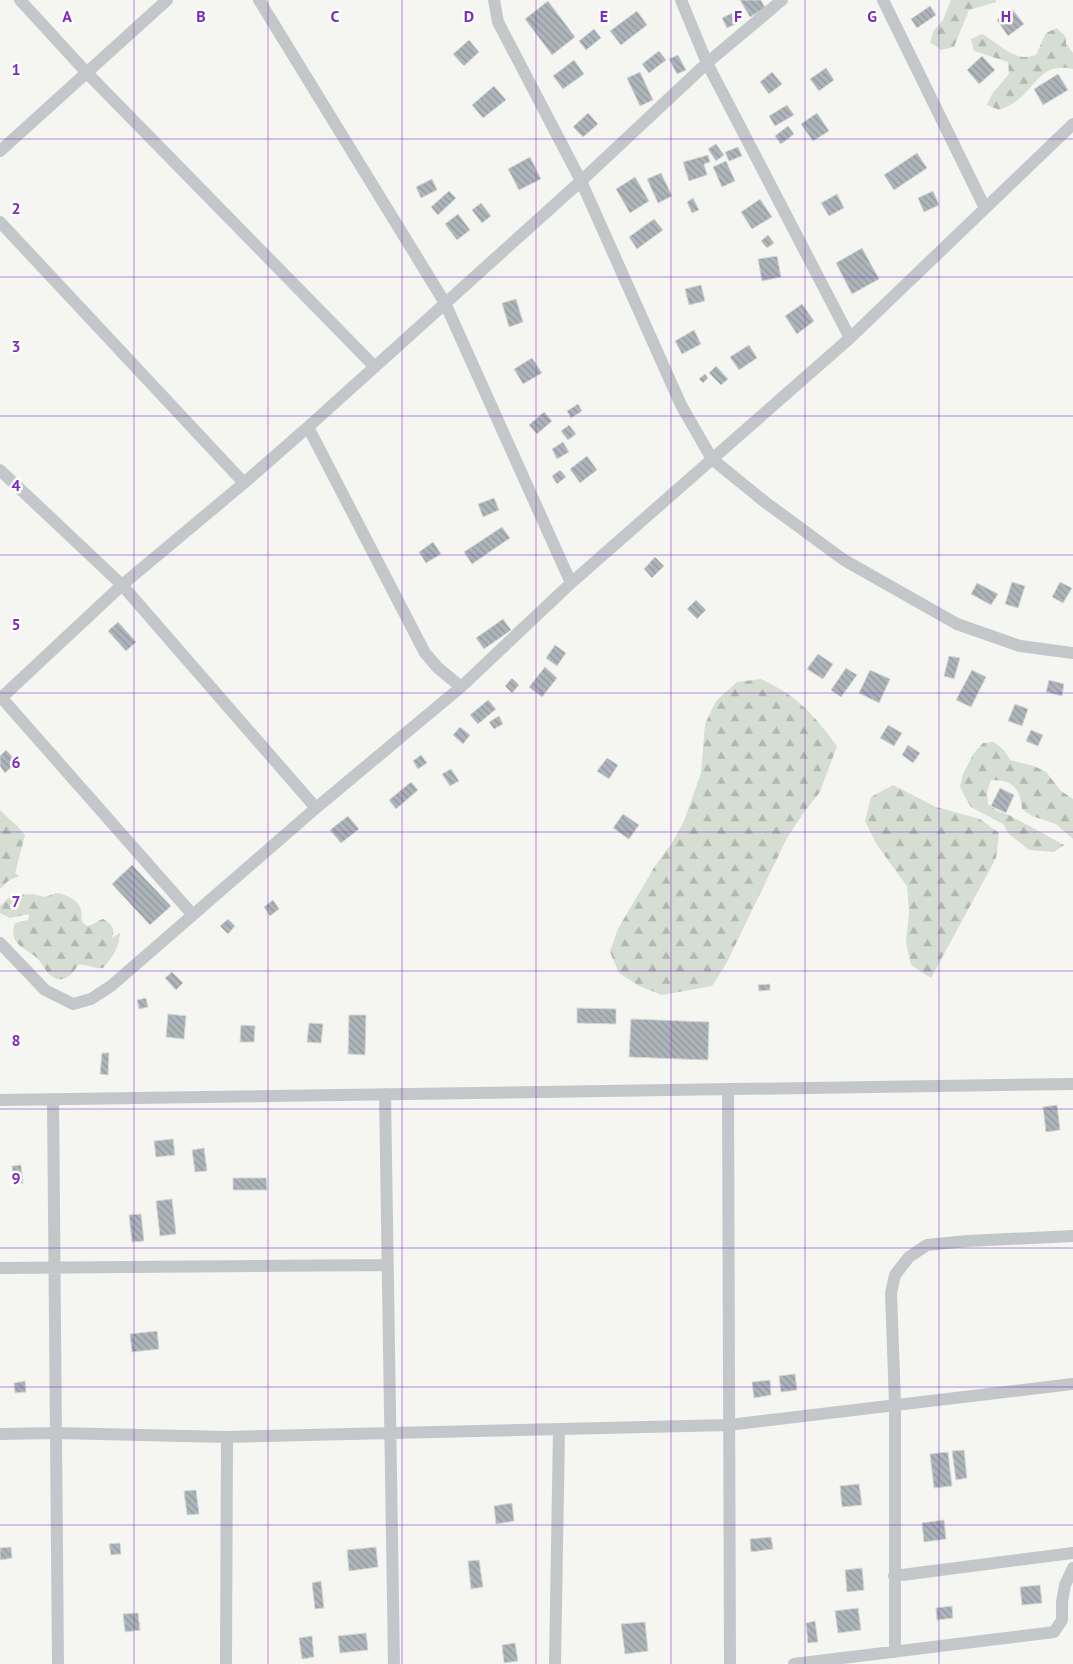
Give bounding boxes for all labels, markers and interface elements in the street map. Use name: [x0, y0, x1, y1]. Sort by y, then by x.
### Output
text: A: [62, 6, 72, 26]
text: B: [196, 6, 206, 26]
text: C: [331, 6, 340, 26]
text: D: [464, 6, 474, 26]
text: E: [600, 6, 608, 26]
text: F: [734, 6, 742, 26]
text: G: [867, 6, 877, 26]
text: H: [1001, 6, 1011, 26]
text: 1: [11, 59, 21, 79]
text: 2: [11, 198, 21, 218]
text: 3: [11, 336, 21, 356]
text: 4: [11, 475, 21, 495]
text: 5: [11, 614, 21, 634]
text: 6: [11, 752, 21, 772]
text: 7: [11, 891, 21, 911]
text: 8: [11, 1030, 21, 1050]
text: 9: [11, 1168, 21, 1188]

